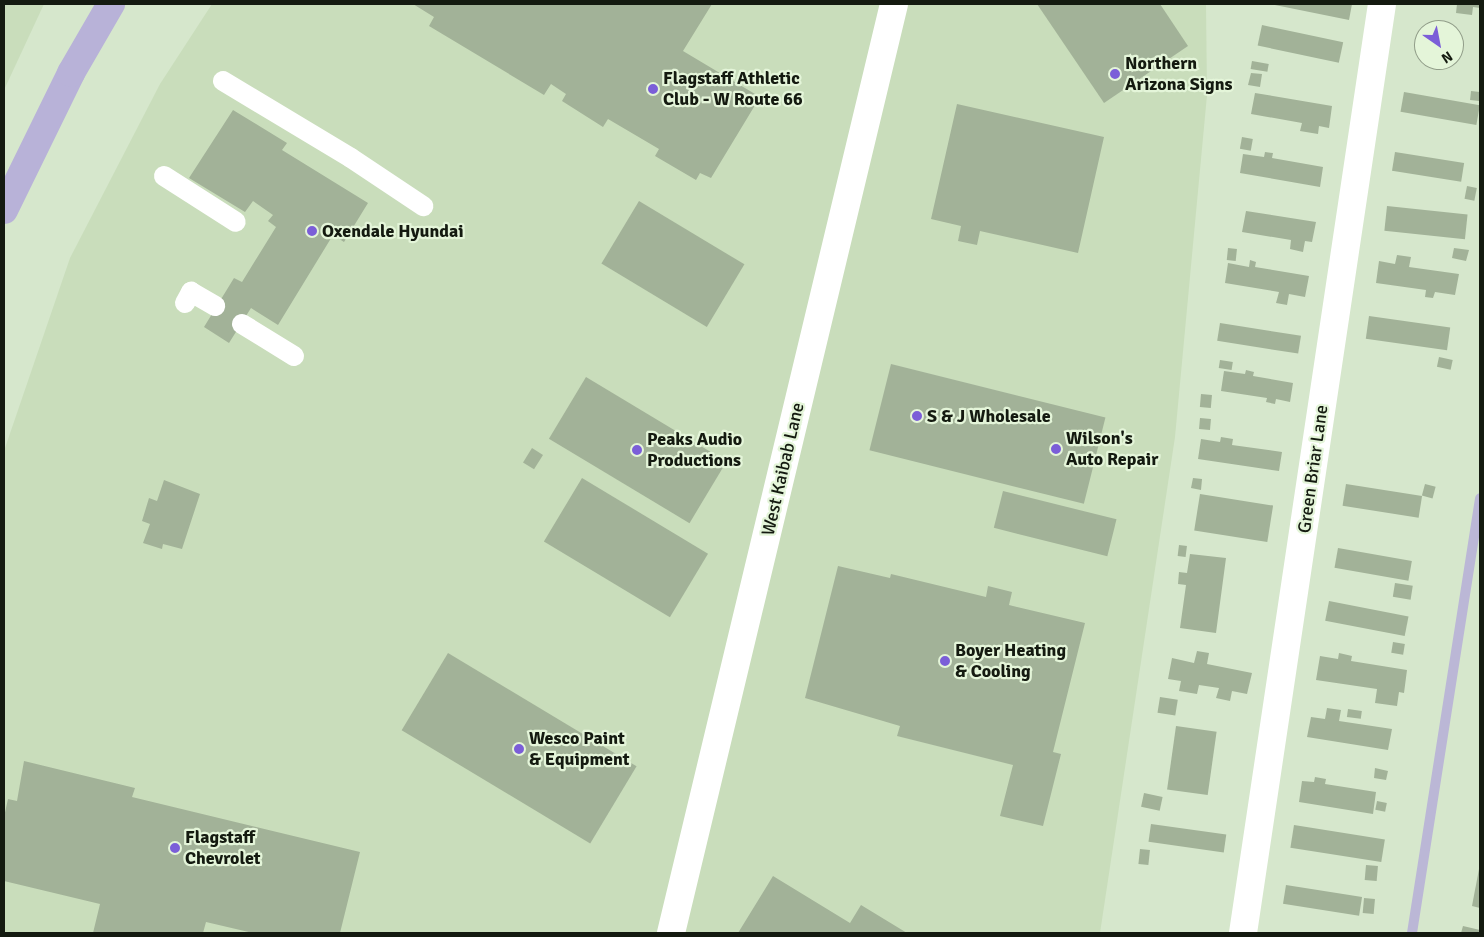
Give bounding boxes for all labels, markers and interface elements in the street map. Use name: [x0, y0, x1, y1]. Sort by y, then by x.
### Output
north arrow: [1414, 20, 1464, 70]
text: N: [1438, 47, 1456, 67]
place label: Northern Arizona Signs: [1125, 53, 1233, 96]
place label: Flagstaff Athletic Club - W Route 66: [663, 68, 803, 110]
marker: Northern Arizona Signs: [1109, 68, 1121, 80]
marker: Flagstaff Athletic Club - W Route 66: [647, 83, 659, 95]
place label: Oxendale Hyundai: [322, 220, 464, 242]
marker: Oxendale Hyundai: [306, 225, 318, 237]
street label: West Kaibab Lane: [757, 400, 809, 538]
street label: Green Briar Lane: [1293, 404, 1333, 534]
place label: S & J Wholesale: [927, 405, 1051, 427]
marker: S & J Wholesale: [911, 410, 923, 422]
place label: Wilson's Auto Repair: [1066, 428, 1158, 470]
place label: Peaks Audio Productions: [647, 429, 742, 472]
marker: Wilson's Auto Repair: [1050, 443, 1062, 455]
marker: Peaks Audio Productions: [631, 444, 643, 456]
place label: Boyer Heating & Cooling: [955, 640, 1066, 682]
marker: Boyer Heating & Cooling: [939, 655, 951, 667]
place label: Wesco Paint & Equipment: [529, 728, 630, 771]
marker: Wesco Paint & Equipment: [513, 743, 525, 755]
place label: Flagstaff Chevrolet: [185, 827, 261, 870]
marker: Flagstaff Chevrolet: [169, 842, 181, 854]

